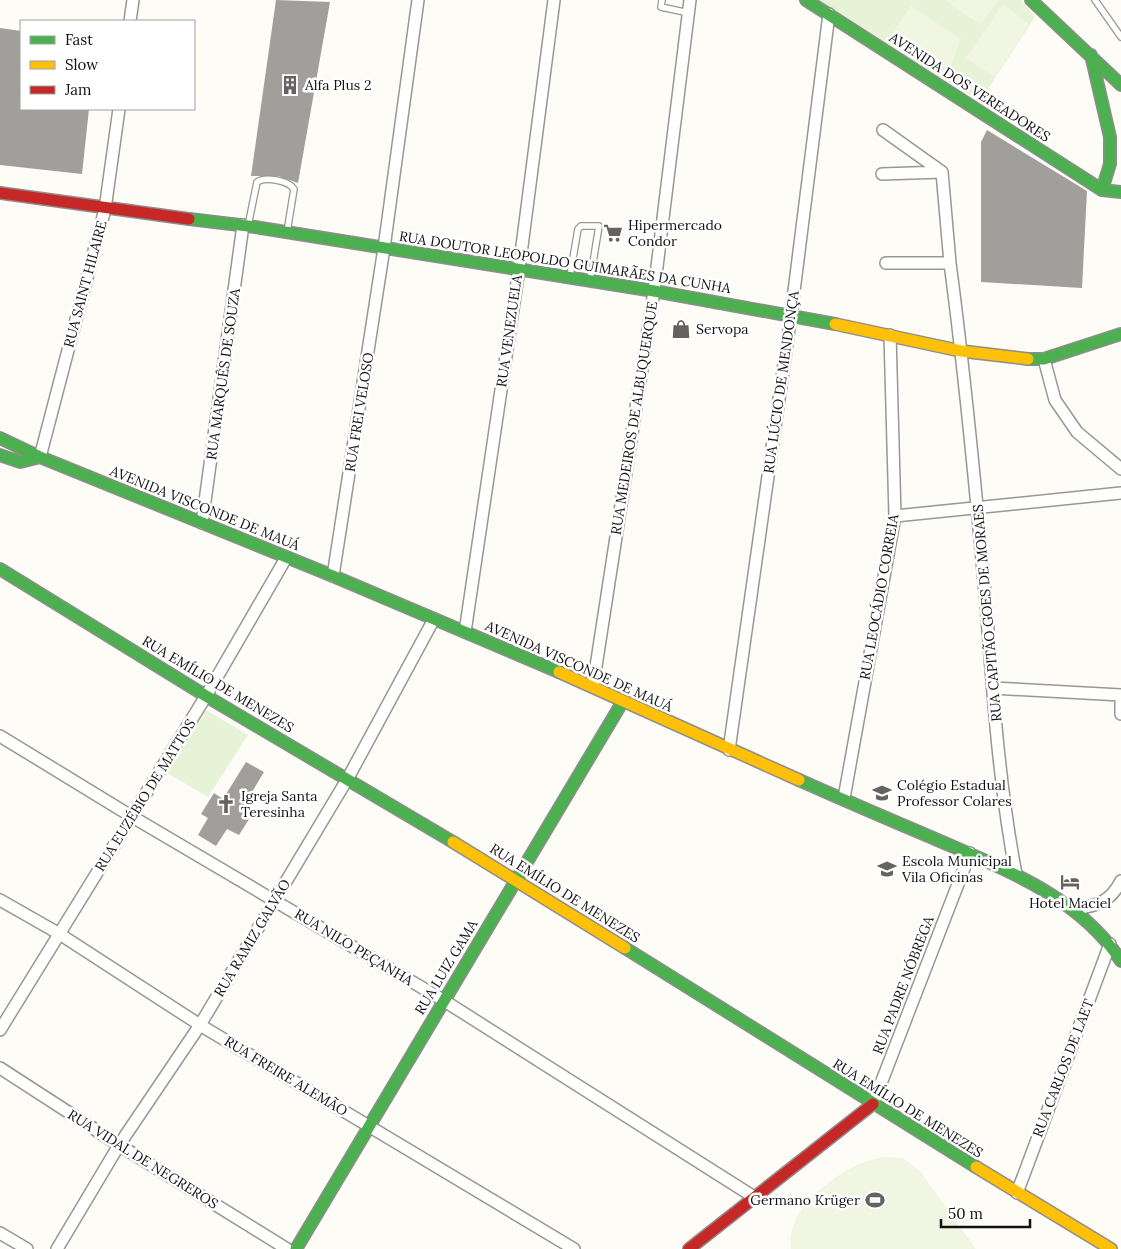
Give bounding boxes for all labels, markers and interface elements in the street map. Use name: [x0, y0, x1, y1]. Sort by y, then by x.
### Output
legend: [20, 20, 195, 110]
street label: AVENIDA DOS VEREADORES: [885, 28, 1054, 146]
text: Fast: [65, 30, 93, 49]
text: Slow: [65, 55, 98, 74]
building icon: Alfa Plus 2: [279, 74, 301, 96]
place label: Alfa Plus 2: [304, 76, 371, 94]
text: Jam: [64, 80, 92, 99]
place label: Hipermercado Condor: [628, 216, 722, 250]
street label: RUA SAINT HILAIRE: [59, 218, 111, 350]
supermarket icon: Hipermercado Condor: [602, 222, 624, 244]
street label: RUA DOUTOR LEOPOLDO GUIMARÃES DA CUNHA: [398, 227, 732, 297]
street label: RUA VENEZUELA: [492, 273, 526, 388]
street label: RUA MARQUÊS DE SOUZA: [202, 287, 244, 461]
street label: RUA LÚCIO DE MENDONÇA: [759, 289, 803, 474]
street label: RUA MEDEIROS DE ALBUQUERQUE: [607, 300, 661, 536]
shop icon: Servopa: [670, 318, 692, 340]
place label: Servopa: [696, 320, 748, 338]
street label: RUA FREI VELOSO: [341, 351, 377, 473]
street label: AVENIDA VISCONDE DE MAUÁ: [107, 461, 303, 554]
street label: RUA CAPITÃO GOES DE MORAES: [969, 504, 1005, 722]
street label: RUA LEOCÁDIO CORREIA: [856, 513, 902, 681]
street label: AVENIDA VISCONDE DE MAUÁ: [482, 616, 676, 716]
street label: RUA EMÍLIO DE MENEZES: [139, 632, 297, 737]
street label: RUA EUZÉBIO DE MATTOS: [91, 715, 199, 875]
place label: Colégio Estadual Professor Colares: [897, 776, 1012, 810]
school or university icon: Colégio Estadual Professor Colares: [871, 782, 893, 804]
place label: Igreja Santa Teresinha: [241, 787, 318, 821]
church icon: Igreja Santa Teresinha: [215, 793, 237, 815]
street label: RUA EMÍLIO DE MENEZES: [487, 839, 644, 947]
place label: Escola Municipal Vila Oficinas: [901, 852, 1012, 886]
school or university icon: Escola Municipal Vila Oficinas: [876, 858, 898, 880]
hotel icon: Hotel Maciel: [1059, 871, 1081, 893]
street label: RUA RAMIZ GALVÃO: [210, 876, 294, 1000]
place label: Hotel Maciel: [1029, 894, 1111, 912]
street label: RUA NILO PEÇANHA: [291, 904, 417, 990]
street label: RUA PADRE NÓBREGA: [868, 913, 938, 1057]
street label: RUA LUIZ GAMA: [411, 916, 482, 1018]
street label: RUA CARLOS DE LAET: [1028, 996, 1098, 1140]
street label: RUA FREIRE ALEMÃO: [221, 1032, 351, 1120]
street label: RUA EMÍLIO DE MENEZES: [830, 1054, 987, 1162]
street label: RUA VIDAL DE NEGREROS: [64, 1105, 222, 1213]
sports icon: Germano Krüger: [864, 1189, 886, 1211]
place label: Germano Krüger: [750, 1191, 860, 1209]
scale bar: [941, 1196, 1030, 1228]
text: 50 m: [948, 1204, 983, 1223]

